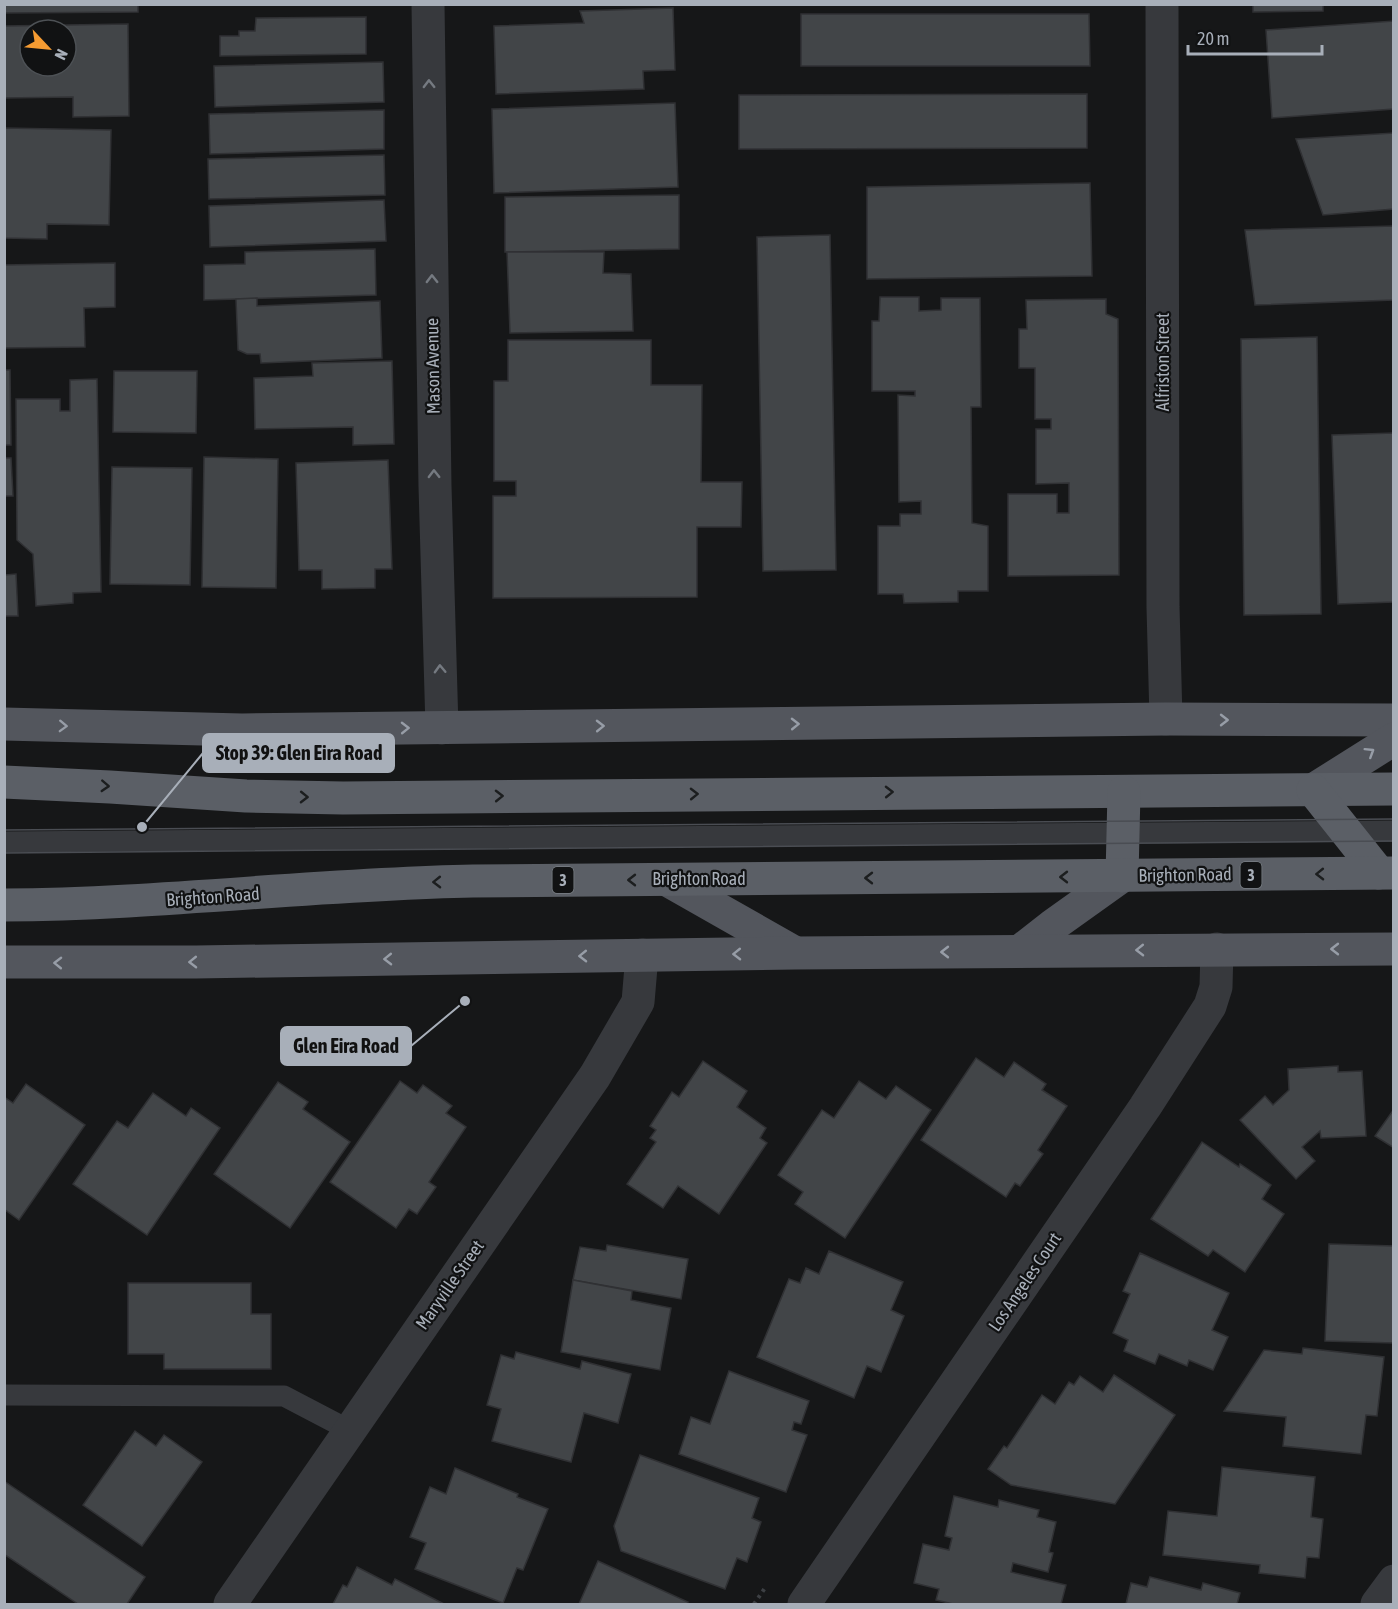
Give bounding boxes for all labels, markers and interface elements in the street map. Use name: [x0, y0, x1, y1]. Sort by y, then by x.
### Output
north arrow: [18, 18, 78, 78]
scale bar: [1188, 18, 1322, 56]
text: 20 m: [1197, 28, 1229, 49]
text: N: [51, 46, 72, 63]
one-way arrow: [423, 80, 435, 89]
one-way arrow: [425, 275, 438, 284]
street label: Alfriston Street: [1152, 313, 1173, 411]
street label: Mason Avenue: [421, 318, 444, 414]
one-way arrow: [428, 470, 441, 479]
one-way arrow: [434, 665, 446, 674]
one-way arrow: [1220, 714, 1229, 726]
one-way arrow: [790, 718, 799, 730]
one-way arrow: [58, 720, 67, 732]
one-way arrow: [595, 720, 604, 732]
one-way arrow: [400, 722, 409, 734]
callout: Stop 39: Glen Eira Road: [203, 734, 394, 772]
text: Stop 39: Glen Eira Road: [216, 741, 382, 764]
one-way arrow: [1364, 749, 1375, 760]
one-way arrow: [100, 780, 109, 793]
one-way arrow: [885, 786, 894, 799]
one-way arrow: [690, 788, 699, 801]
one-way arrow: [495, 790, 504, 803]
one-way arrow: [300, 791, 309, 804]
road number: 3: [1240, 862, 1262, 888]
street label: Brighton Road: [1138, 863, 1232, 886]
road number: 3: [552, 867, 574, 893]
street label: Brighton Road: [652, 868, 746, 889]
one-way arrow: [1316, 868, 1325, 880]
one-way arrow: [1059, 871, 1068, 883]
one-way arrow: [864, 872, 873, 884]
one-way arrow: [627, 874, 636, 886]
one-way arrow: [432, 875, 441, 888]
street label: Brighton Road: [166, 883, 260, 910]
one-way arrow: [1331, 943, 1340, 955]
one-way arrow: [1136, 944, 1145, 956]
one-way arrow: [941, 946, 950, 958]
one-way arrow: [732, 948, 741, 960]
one-way arrow: [579, 950, 588, 962]
one-way arrow: [384, 953, 393, 965]
one-way arrow: [189, 956, 198, 969]
one-way arrow: [53, 957, 62, 969]
callout: Glen Eira Road: [281, 1027, 411, 1065]
text: Glen Eira Road: [293, 1034, 399, 1057]
street label: Los Angeles Court: [984, 1228, 1065, 1335]
street label: Maryville Street: [411, 1236, 488, 1333]

